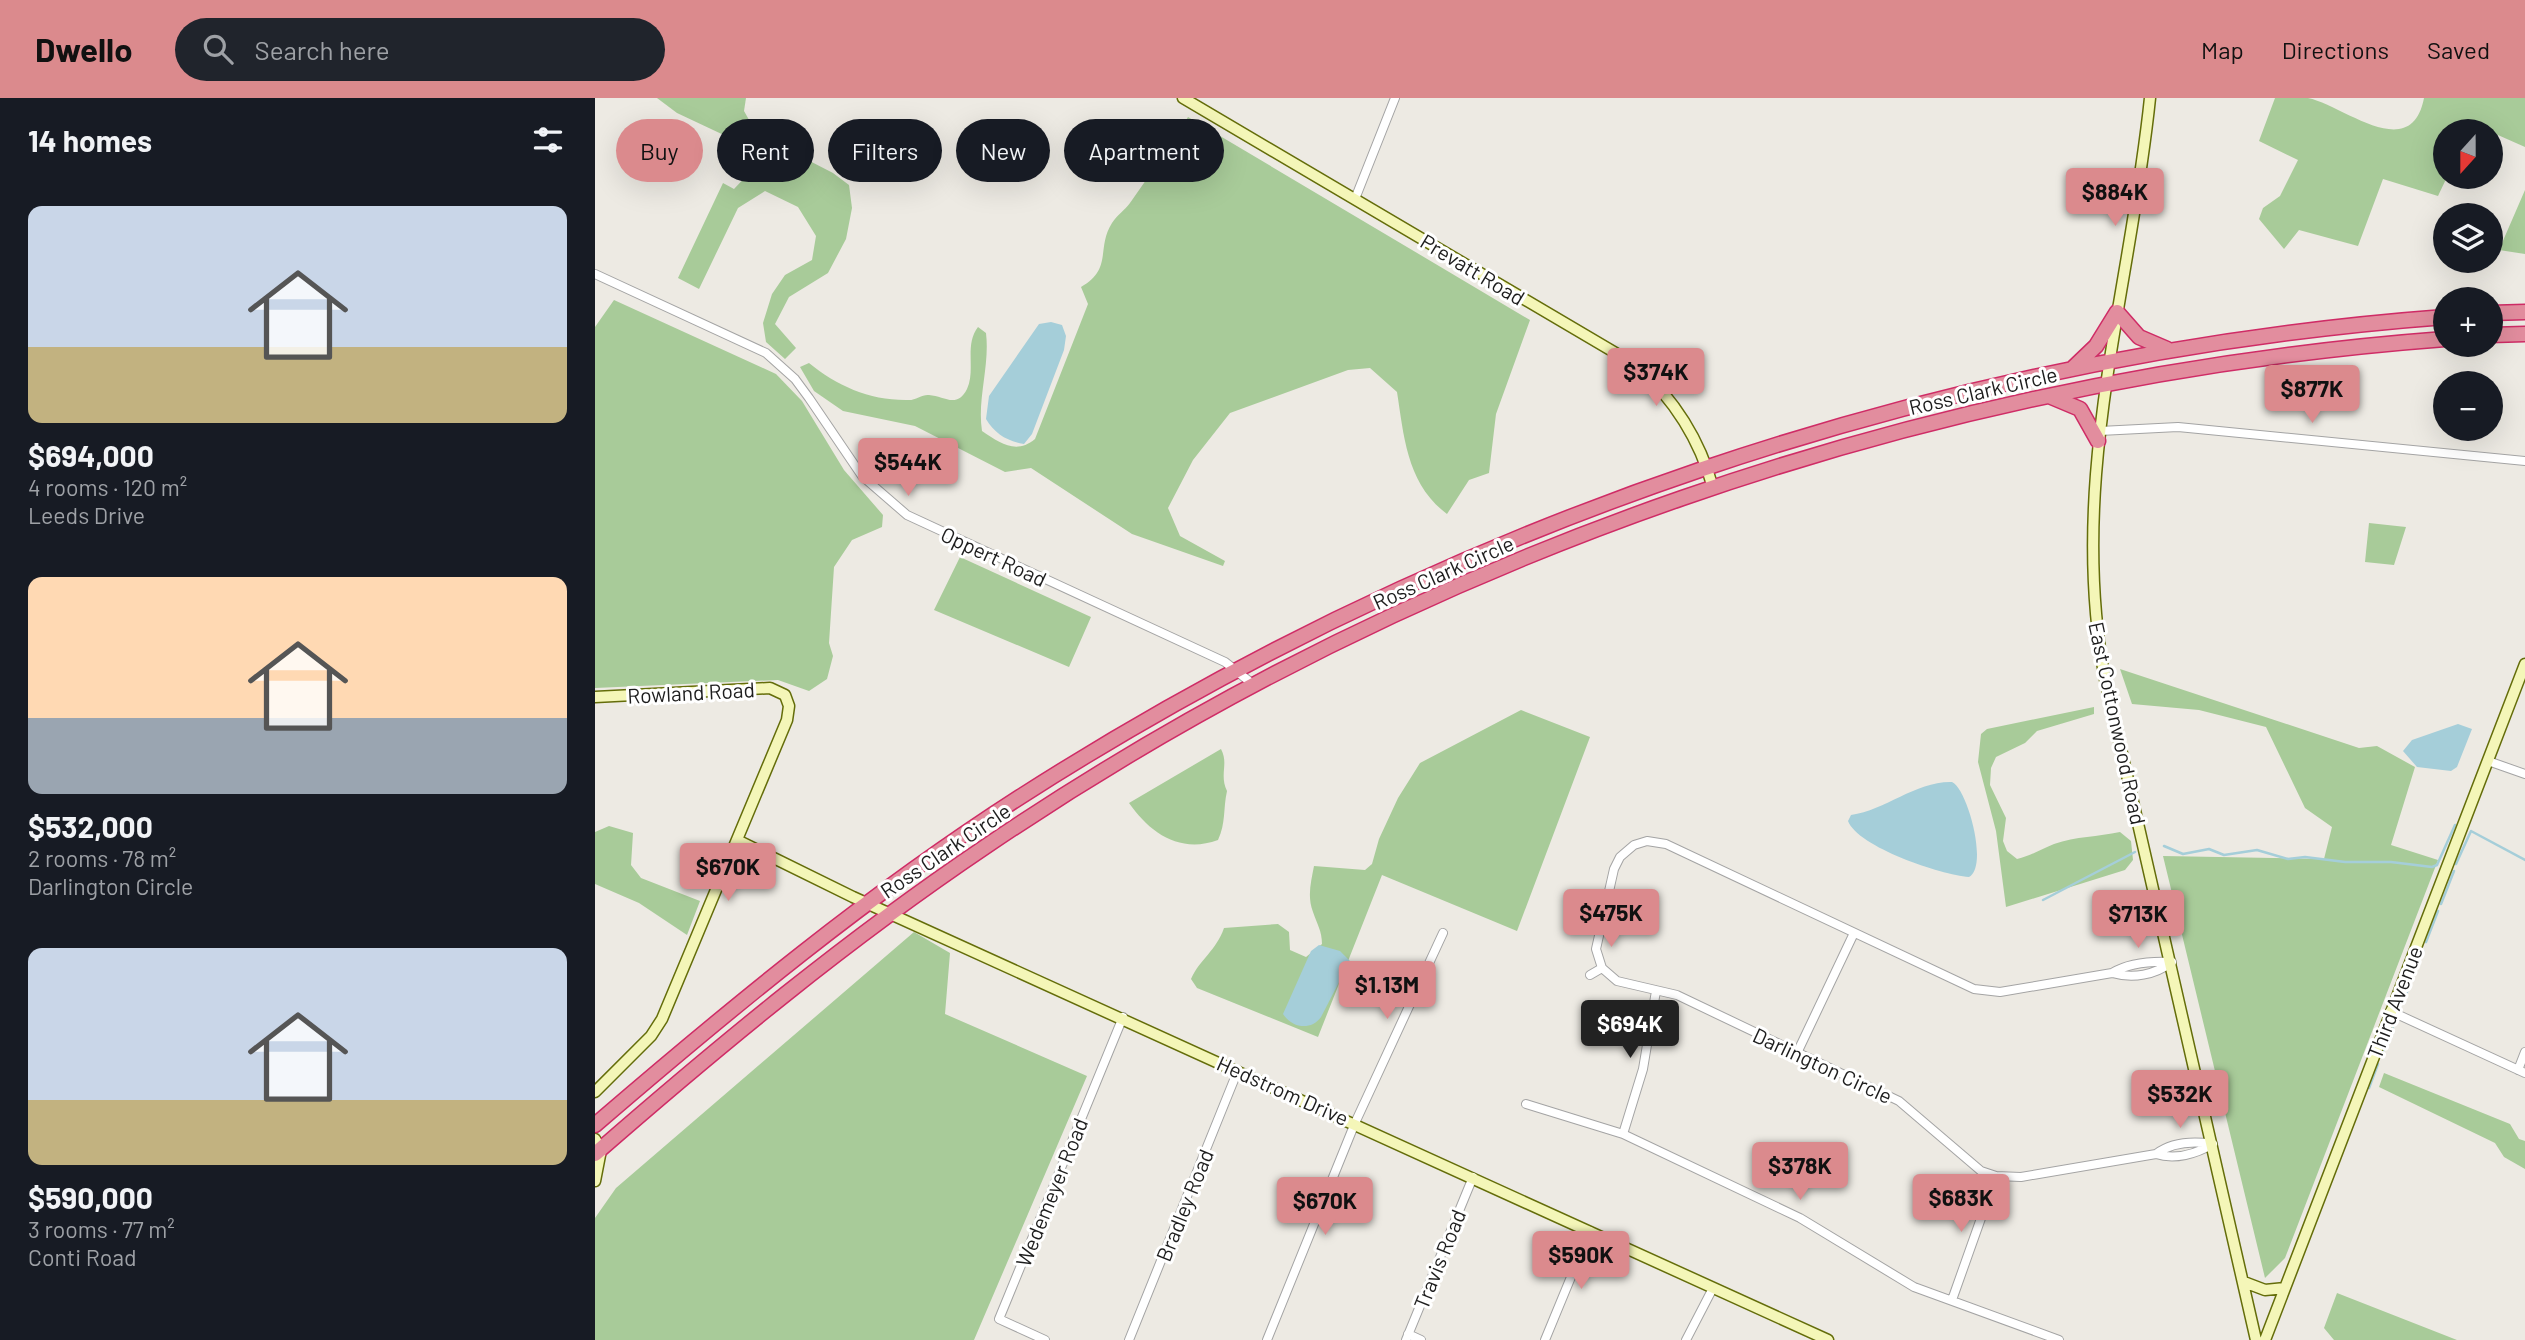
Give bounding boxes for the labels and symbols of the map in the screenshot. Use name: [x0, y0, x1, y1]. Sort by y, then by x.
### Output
north arrow: [2433, 119, 2503, 189]
pin: $884K: [2066, 169, 2164, 228]
street label: Prevatt Road: [1416, 228, 1530, 310]
pin: $374K: [1607, 348, 1705, 408]
street label: Ross Clark Circle: [1906, 361, 2060, 419]
pin: $877K: [2263, 366, 2361, 425]
pin: $544K: [859, 438, 957, 498]
street label: Oppert Road: [937, 521, 1051, 591]
street label: Ross Clark Circle: [1369, 530, 1517, 614]
street label: East Cottonwood Road: [2084, 619, 2152, 827]
street label: Rowland Road: [627, 676, 755, 708]
street label: Ross Clark Circle: [875, 797, 1015, 903]
pin: $670K: [679, 844, 777, 903]
pin: $475K: [1562, 890, 1660, 949]
pin: $713K: [2089, 890, 2187, 950]
street label: Third Avenue: [2361, 942, 2427, 1062]
pin: $1.13M: [1330, 962, 1444, 1021]
pin: $694K: [1581, 1000, 1679, 1060]
street label: Darlington Circle: [1749, 1022, 1897, 1108]
street label: Hedstrom Drive: [1213, 1050, 1353, 1130]
pin: $532K: [2131, 1070, 2229, 1130]
street label: Wedemeyer Road: [1010, 1114, 1092, 1270]
pin: $378K: [1751, 1142, 1849, 1202]
street label: Bradley Road: [1150, 1145, 1218, 1265]
pin: $683K: [1912, 1174, 2010, 1234]
pin: $670K: [1276, 1178, 1374, 1237]
street label: Travis Road: [1408, 1206, 1470, 1312]
pin: $590K: [1532, 1232, 1630, 1291]

